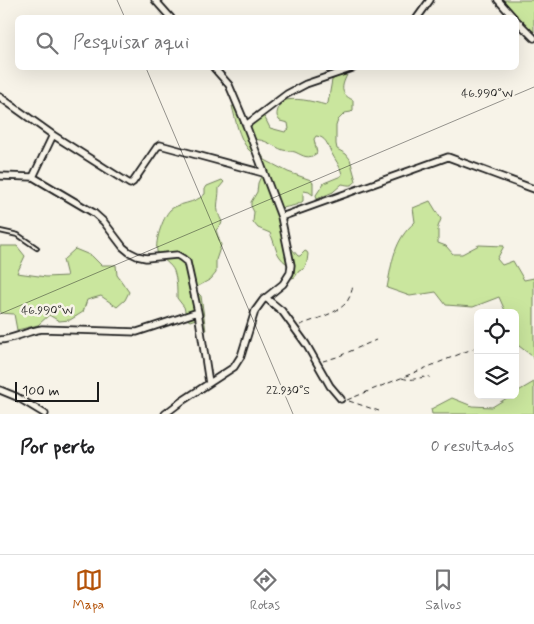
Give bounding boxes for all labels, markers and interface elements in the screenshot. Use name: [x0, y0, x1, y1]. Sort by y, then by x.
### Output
search box: [15, 15, 519, 70]
icon: search: [33, 29, 61, 57]
text: Pesquisar aqui: [73, 30, 189, 55]
text: 46.990°W: [461, 86, 513, 102]
text: 46.990°W: [21, 303, 73, 319]
map controls: [474, 309, 519, 399]
button: locate: [474, 309, 519, 354]
button: layers: [474, 354, 519, 399]
scale bar: [15, 379, 99, 402]
text: 100 m: [22, 382, 60, 400]
text: 22.930°S: [266, 383, 310, 399]
text: Por perto: [20, 433, 95, 461]
text: 0 resultados: [431, 436, 514, 457]
tab: Mapa: [73, 566, 104, 614]
tab: Rotas: [250, 566, 280, 614]
tab: Salvos: [425, 566, 461, 614]

